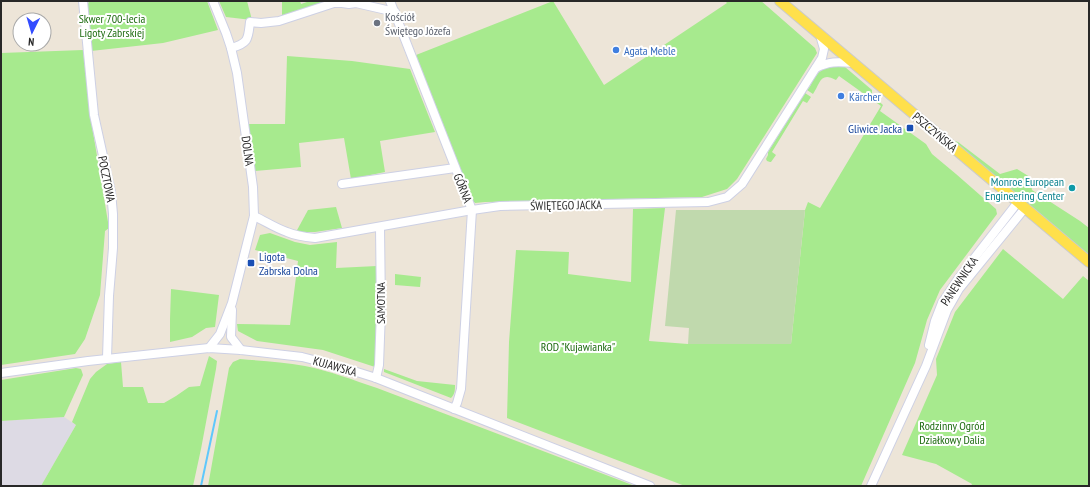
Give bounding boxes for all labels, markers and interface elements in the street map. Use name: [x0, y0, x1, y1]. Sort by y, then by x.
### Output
place label: Kościół Świętego Józefa: [385, 9, 451, 38]
park label: Skwer 700-lecia Ligoty Zabrskiej: [79, 11, 145, 40]
north arrow: [12, 12, 52, 52]
marker: Kościół Świętego Józefa: [372, 18, 382, 28]
text: N: [28, 35, 35, 49]
place label: Agata Meble: [624, 43, 676, 58]
marker: Agata Meble: [611, 45, 621, 55]
place label: Kärcher: [849, 89, 882, 104]
marker: Kärcher: [836, 91, 846, 101]
street label: PSZCZYŃSKA: [909, 109, 961, 155]
place label: Gliwice Jacka: [848, 121, 902, 136]
marker: Gliwice Jacka: [905, 123, 915, 133]
street label: DOLNA: [238, 135, 258, 167]
street label: POCZTOWA: [95, 155, 119, 204]
street label: GÓRNA: [451, 171, 476, 205]
place label: Monroe European Engineering Center: [985, 174, 1065, 203]
marker: Monroe European Engineering Center: [1067, 183, 1077, 193]
street label: ŚWIĘTEGO JACKA: [530, 197, 602, 213]
place label: Ligota Zabrska Dolna: [259, 249, 318, 278]
street label: PANEWNICKA: [937, 253, 981, 308]
marker: Ligota Zabrska Dolna: [246, 258, 256, 268]
street label: SAMOTNA: [373, 282, 388, 324]
park label: ROD "Kujawianka": [541, 339, 615, 354]
street label: KUJAWSKA: [311, 353, 359, 379]
park label: Rodzinny Ogród Działkowy Dalia: [919, 418, 985, 447]

